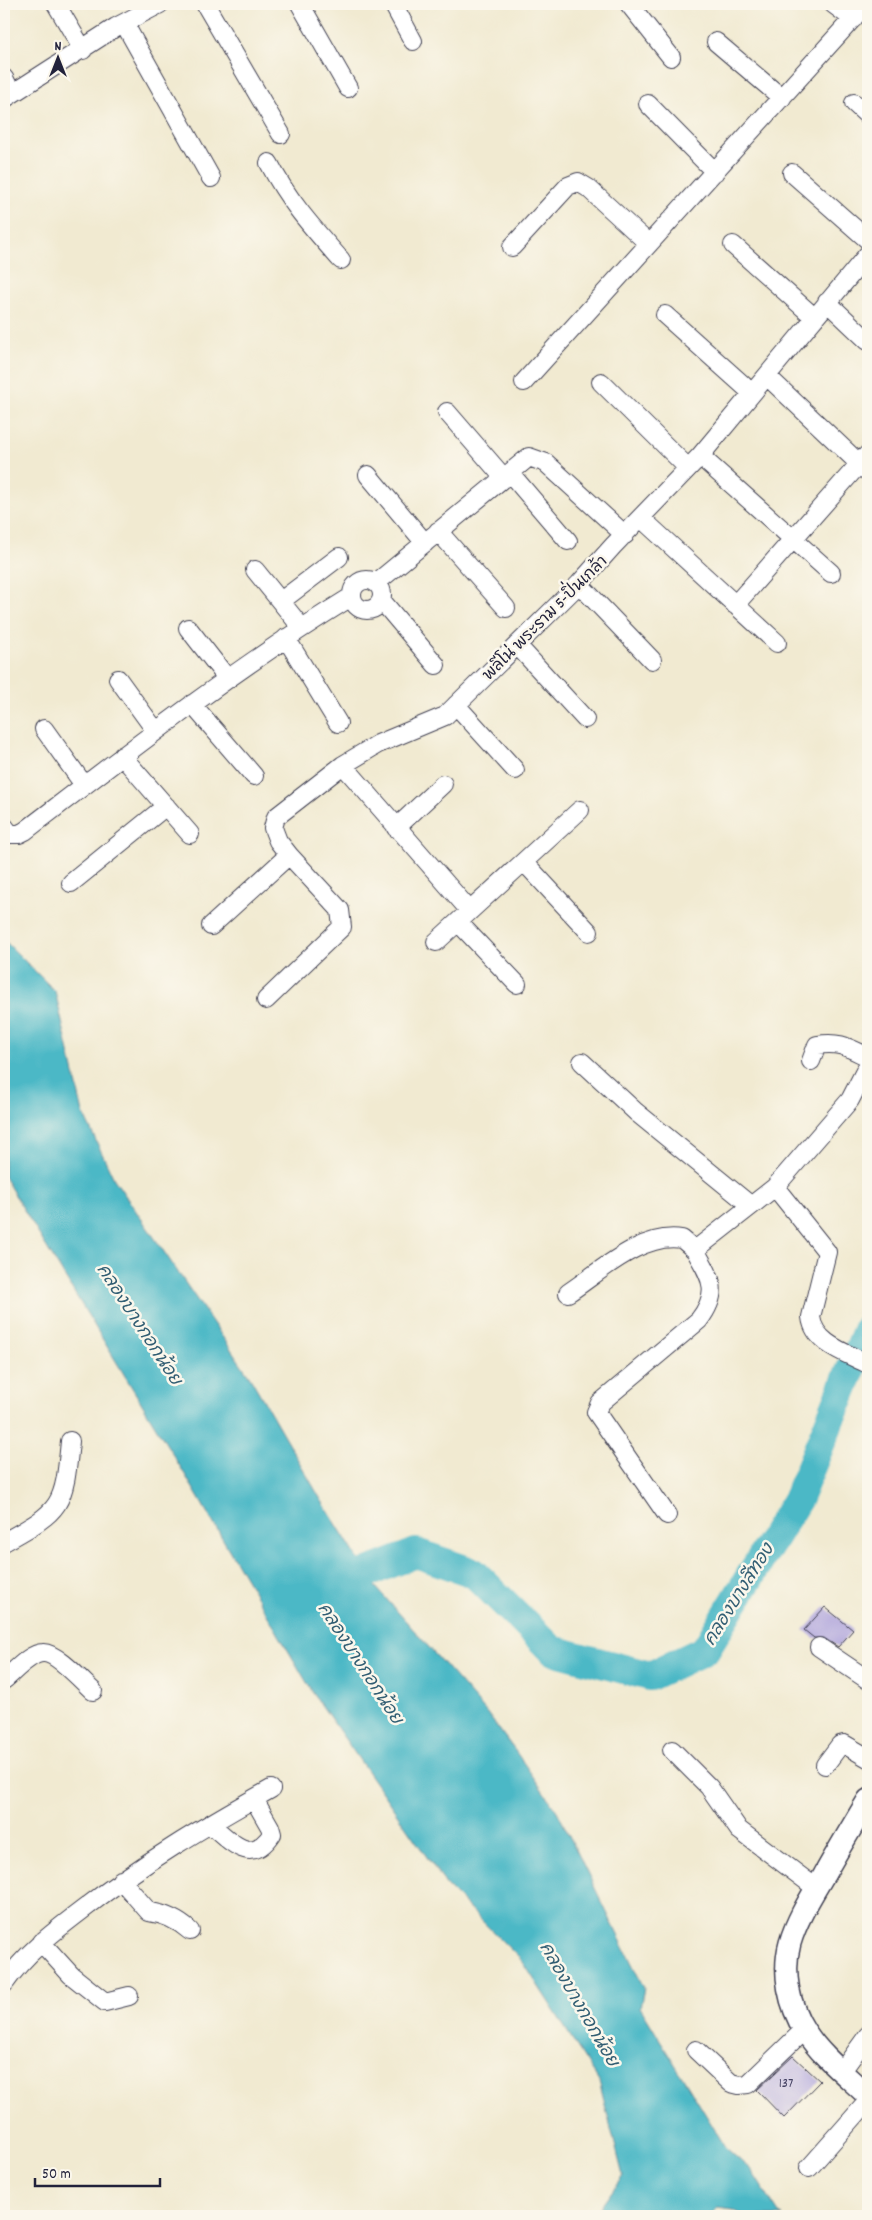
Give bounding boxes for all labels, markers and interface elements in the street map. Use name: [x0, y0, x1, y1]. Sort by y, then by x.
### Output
north arrow: [32, 32, 82, 82]
text: N: [55, 37, 62, 57]
street label: พลีโน่ พระราม 5-ปิ่นเกล้า: [474, 547, 614, 687]
water label: คลองบางกอกน้อย: [89, 1259, 189, 1392]
water label: คลองบางสีทอง: [698, 1538, 782, 1651]
water label: คลองบางกอกน้อย: [310, 1598, 410, 1731]
water label: คลองบางกอกน้อย: [532, 1937, 626, 2073]
house number: 137: [779, 2074, 793, 2094]
scale bar: [35, 2155, 160, 2187]
text: 50 m: [42, 2164, 71, 2186]

